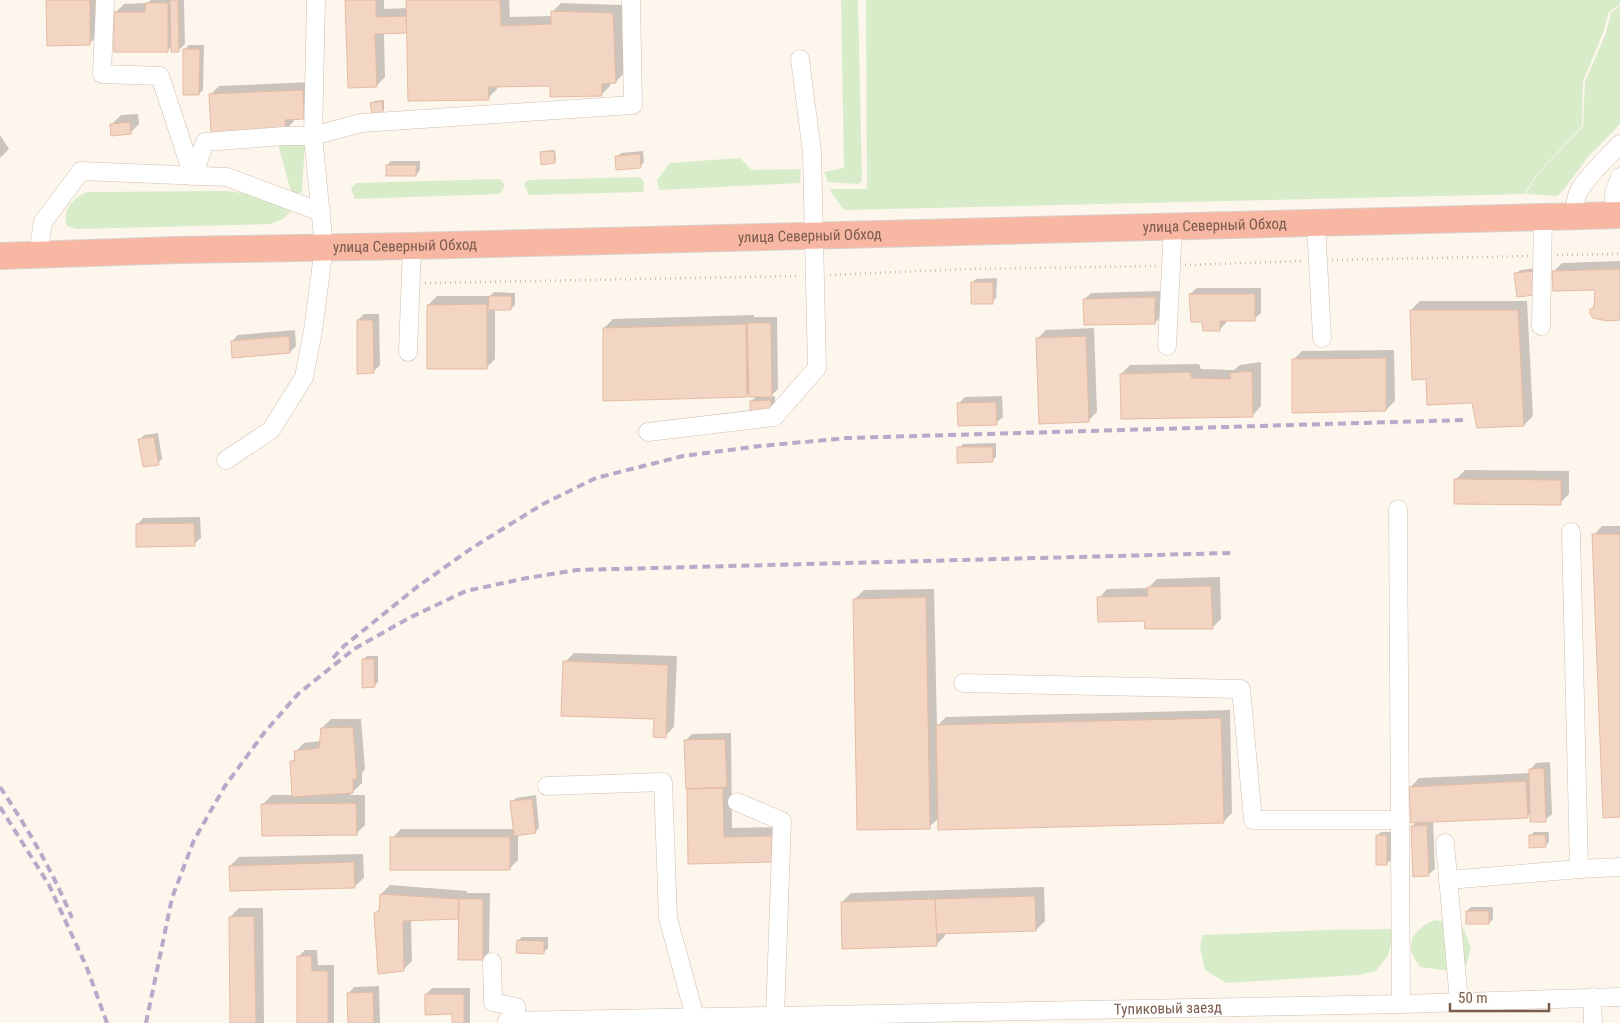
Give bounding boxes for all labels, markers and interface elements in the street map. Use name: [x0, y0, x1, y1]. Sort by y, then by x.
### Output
street label: улица Северный Обход: [1142, 215, 1287, 236]
street label: улица Северный Обход: [738, 225, 882, 247]
street label: улица Северный Обход: [333, 235, 477, 256]
scale bar: [1450, 980, 1549, 1012]
text: 50 m: [1458, 989, 1488, 1007]
street label: Тупиковый заезд: [1114, 998, 1222, 1018]

